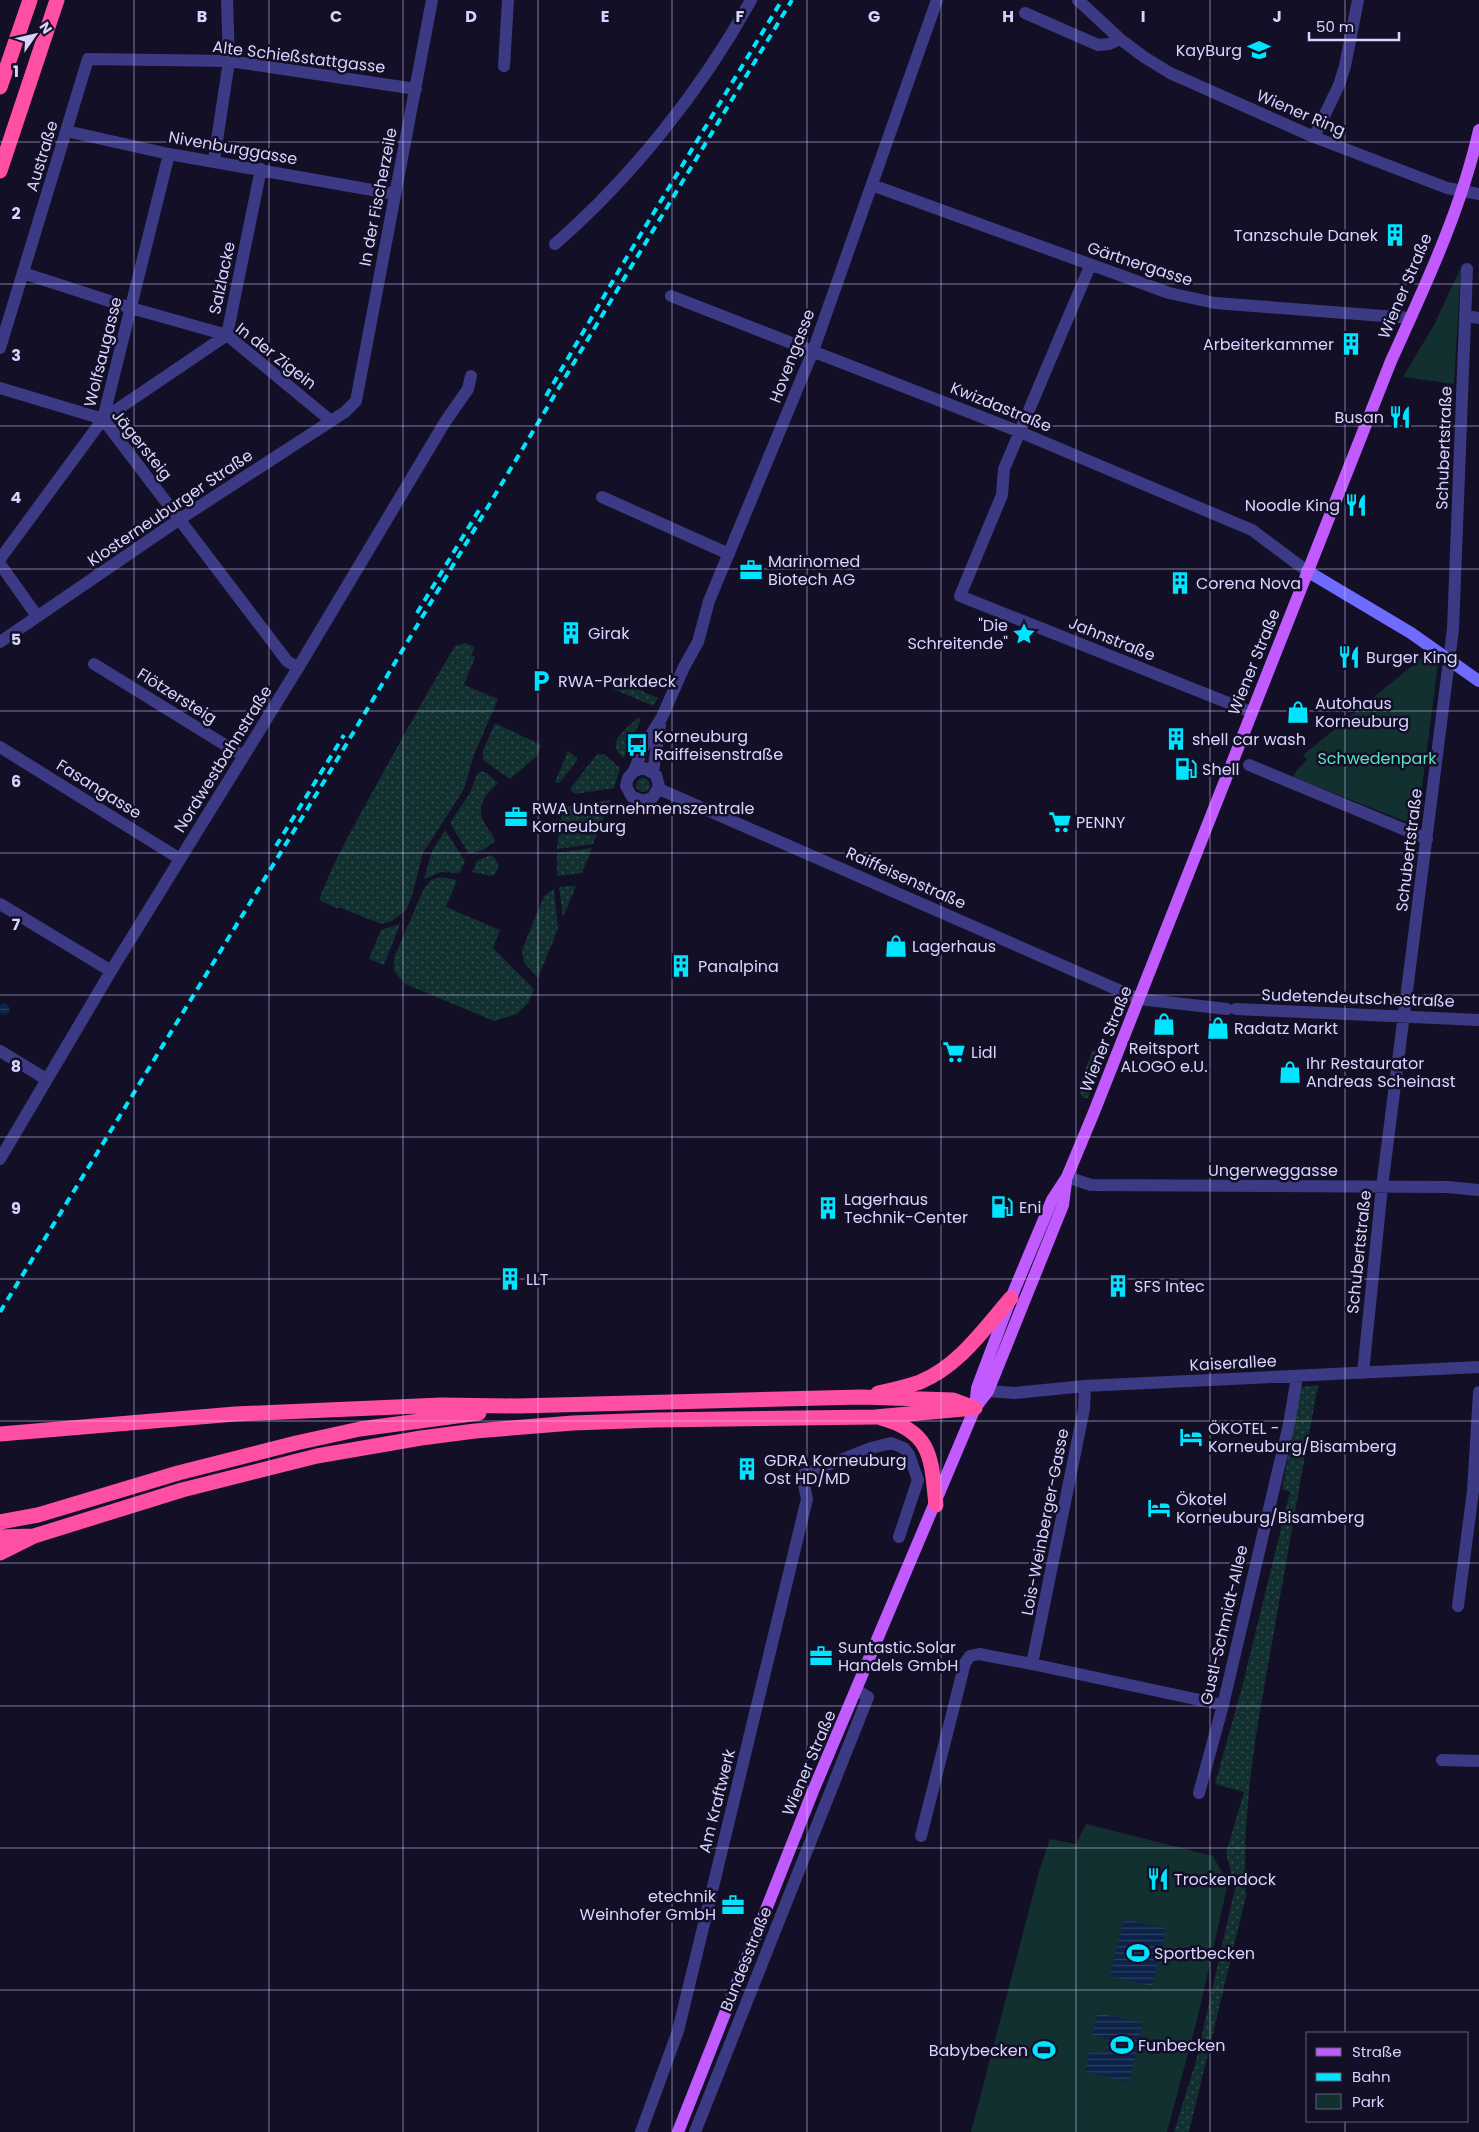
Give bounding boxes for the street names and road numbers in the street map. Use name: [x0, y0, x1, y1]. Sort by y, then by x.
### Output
street label: Alte Schießstattgasse: [211, 35, 387, 79]
street label: Wiener Ring: [1253, 84, 1349, 142]
street label: Austraße: [20, 118, 64, 194]
street label: Nivenburggasse: [167, 125, 299, 171]
street label: In der Fischerzeile: [353, 126, 403, 268]
street label: Wiener Straße: [1372, 230, 1438, 342]
street label: Gärtnergasse: [1084, 236, 1196, 292]
street label: Salzlacke: [203, 239, 241, 317]
street label: Wolfsaugasse: [78, 294, 128, 409]
street label: Hovengasse: [764, 306, 820, 406]
street label: In der Zigein: [231, 317, 321, 395]
street label: Kwizdastraße: [947, 376, 1055, 438]
street label: Schubertstraße: [1430, 386, 1458, 510]
street label: Jägersteig: [106, 405, 178, 485]
street label: Klosterneuburger Straße: [83, 444, 257, 572]
street label: Wiener Straße: [1222, 605, 1286, 719]
street label: Jahnstraße: [1065, 611, 1159, 667]
street label: Flötzersteig: [133, 662, 221, 730]
street label: Nordwestbahnstraße: [168, 681, 278, 837]
street label: Fasangasse: [52, 754, 146, 824]
street label: Schubertstraße: [1390, 787, 1428, 913]
street label: Raiffeisenstraße: [842, 841, 970, 915]
street label: Wiener Straße: [1074, 982, 1138, 1096]
street label: Sudetendeutschestraße: [1261, 983, 1455, 1013]
street label: Ungerweggasse: [1208, 1159, 1338, 1182]
street label: Schubertstraße: [1341, 1189, 1377, 1315]
street label: Kaiserallee: [1189, 1349, 1277, 1377]
street label: Lois-Weinberger-Gasse: [1016, 1426, 1074, 1617]
street label: Gustl-Schmidt-Allee: [1194, 1543, 1254, 1707]
street label: Wiener Straße: [776, 1707, 842, 1819]
street label: Am Kraftwerk: [693, 1746, 741, 1855]
street label: Bundesstraße: [715, 1903, 778, 2015]

